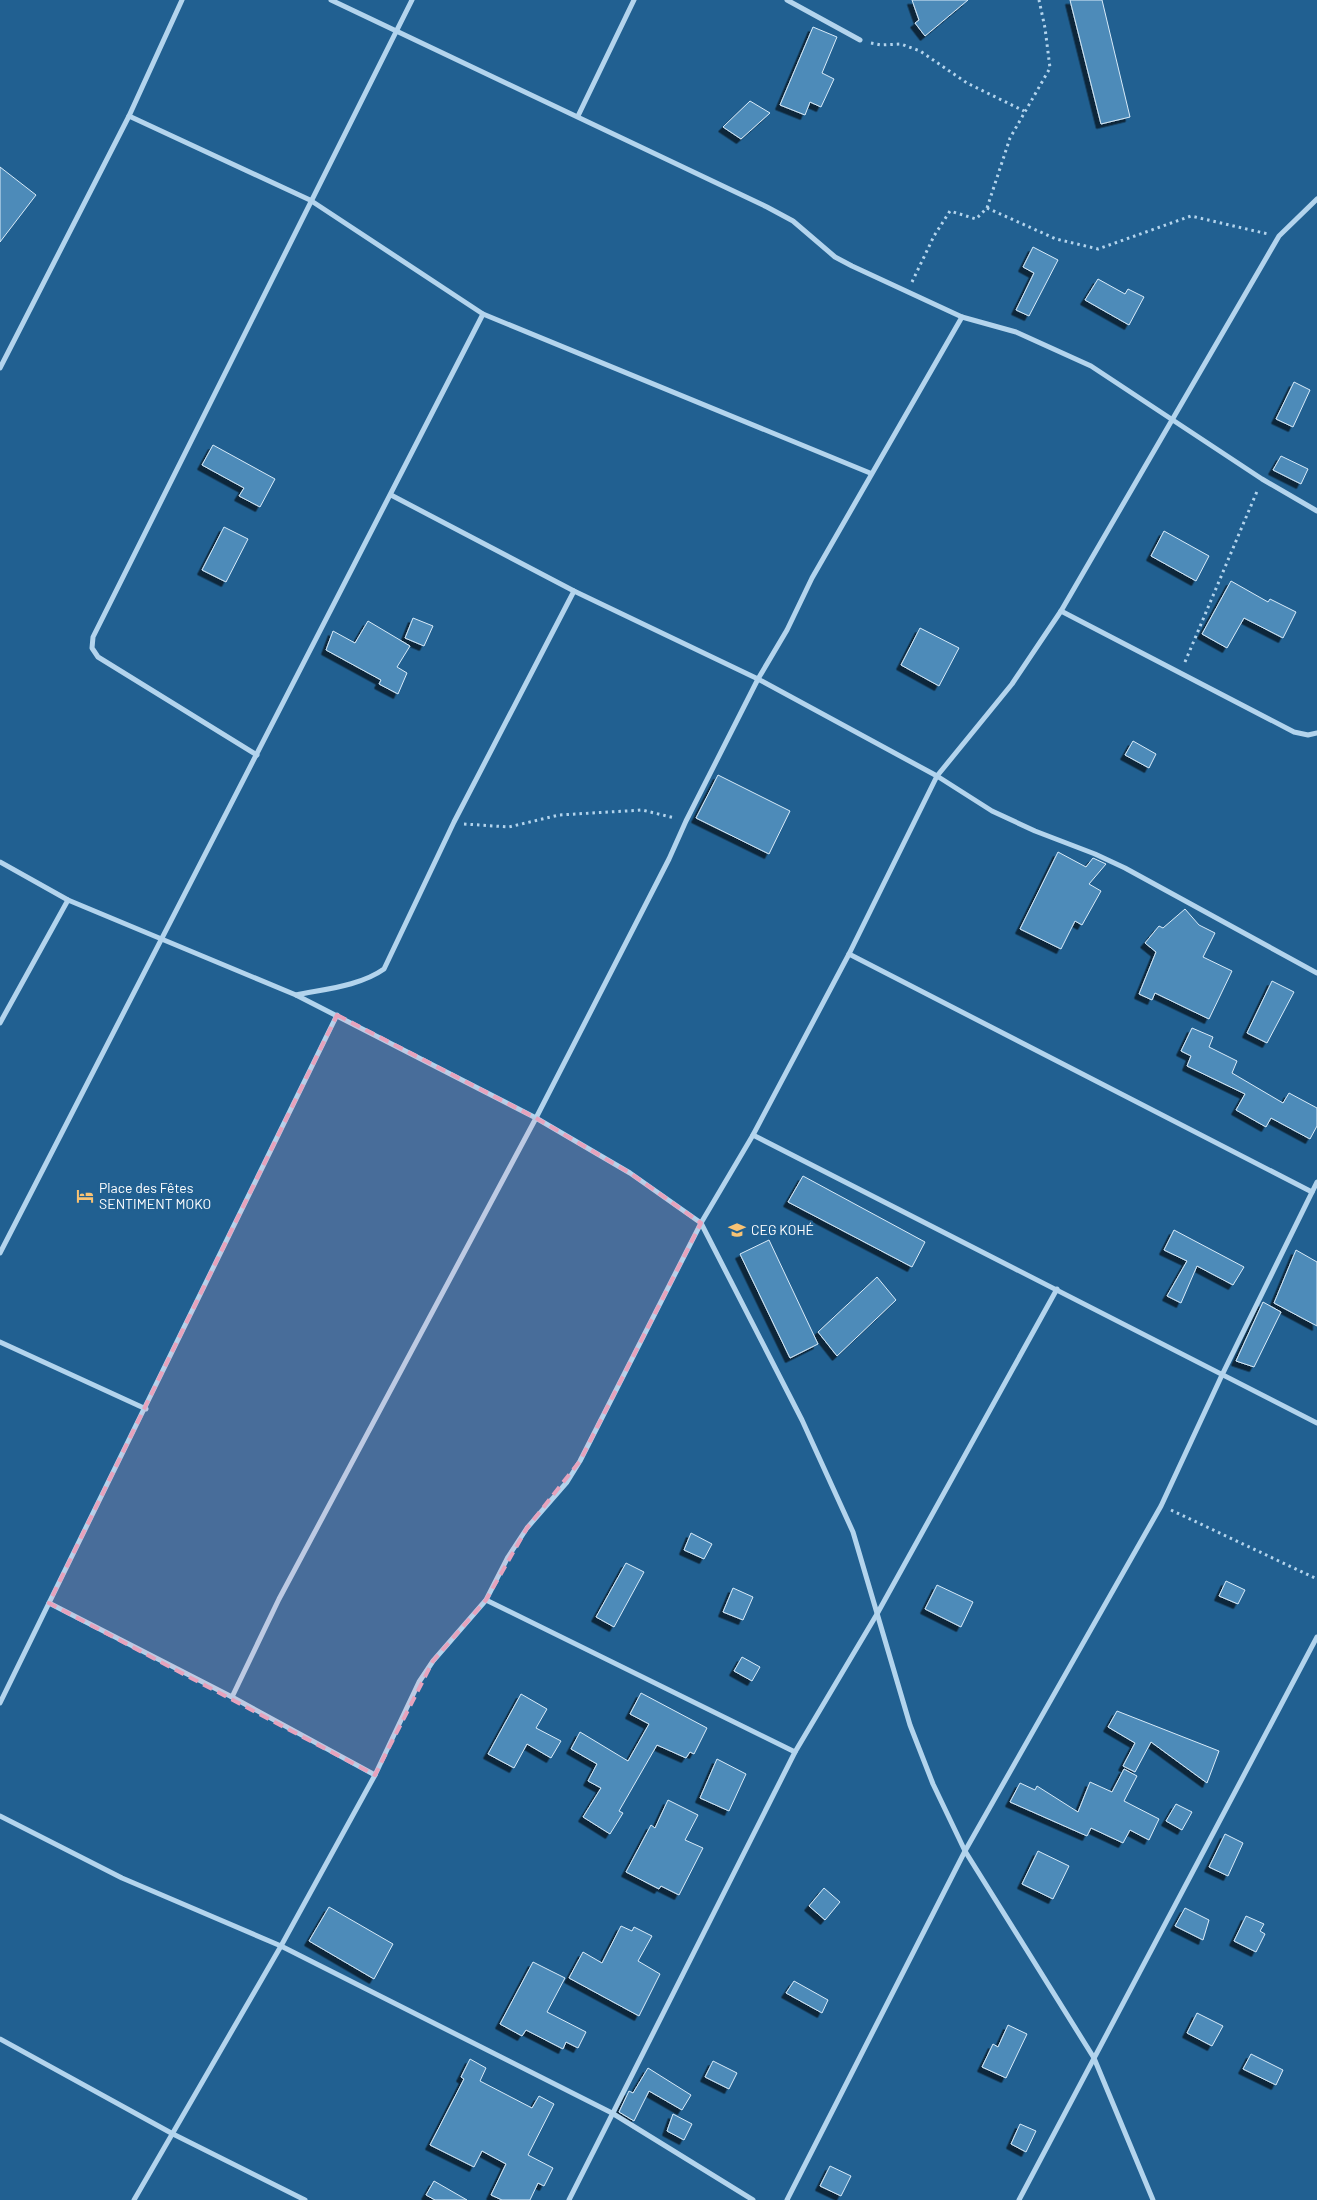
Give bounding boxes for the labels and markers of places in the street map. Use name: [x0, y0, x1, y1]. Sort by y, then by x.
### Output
place label: Place des Fêtes SENTIMENT MOKO: [99, 1179, 211, 1212]
hotel icon: Place des Fêtes SENTIMENT MOKO: [75, 1186, 95, 1206]
school or university icon: CEG KOHÉ: [727, 1220, 747, 1240]
place label: CEG KOHÉ: [751, 1221, 814, 1238]

